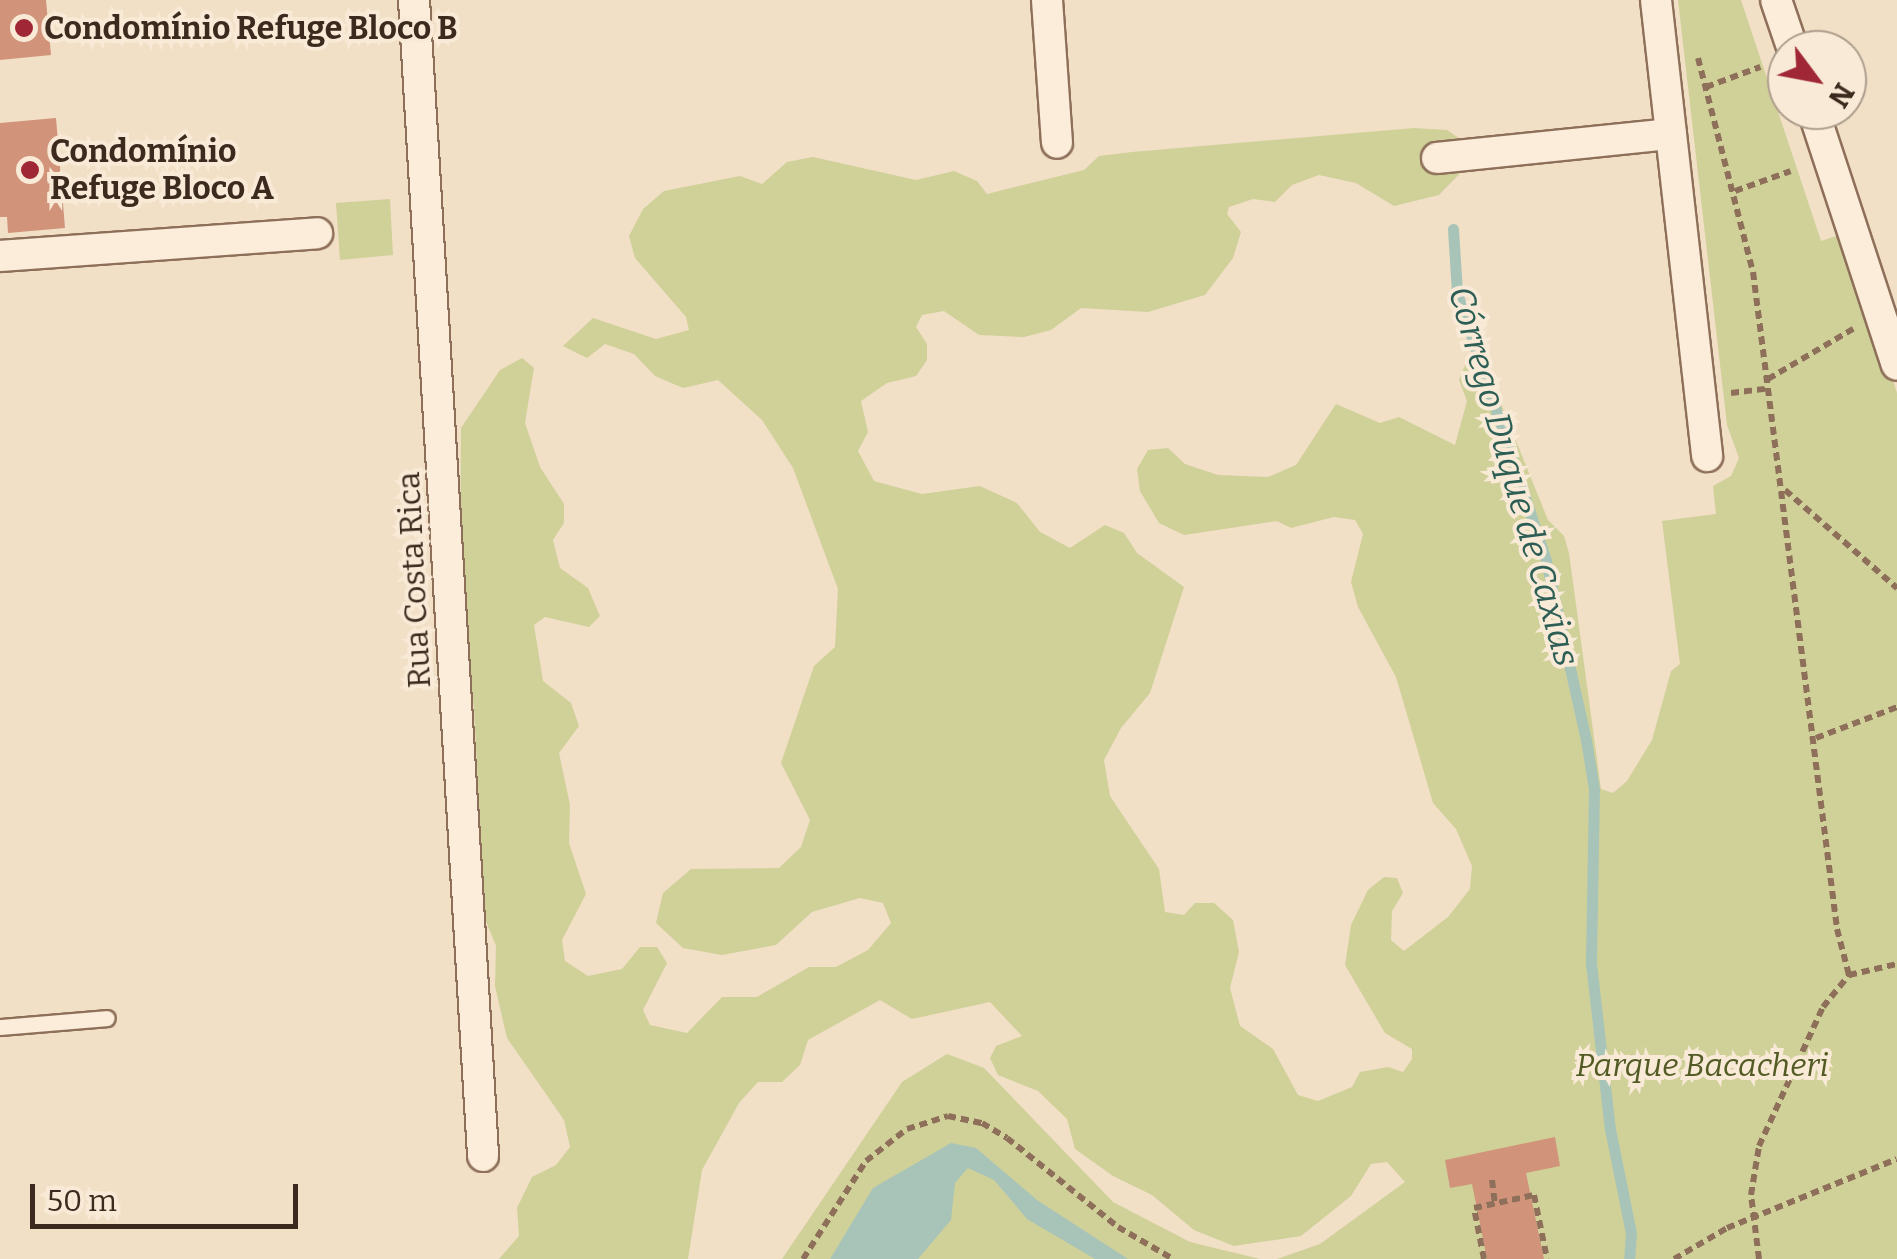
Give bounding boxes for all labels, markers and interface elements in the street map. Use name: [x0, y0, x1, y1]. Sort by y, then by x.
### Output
place label: Condomínio Refuge Bloco B: [44, 9, 458, 47]
marker: Condomínio Refuge Bloco B: [13, 17, 35, 39]
north arrow: [1767, 30, 1867, 130]
text: N: [1821, 77, 1861, 113]
place label: Condomínio Refuge Bloco A: [50, 133, 274, 208]
marker: Condomínio Refuge Bloco A: [19, 159, 41, 181]
water label: Córrego Duque de Caxias: [1440, 281, 1588, 671]
street label: Rua Costa Rica: [389, 471, 439, 689]
park label: Parque Bacacheri: [1575, 1046, 1829, 1084]
scale bar: [35, 1164, 302, 1226]
text: 50 m: [47, 1183, 117, 1219]

